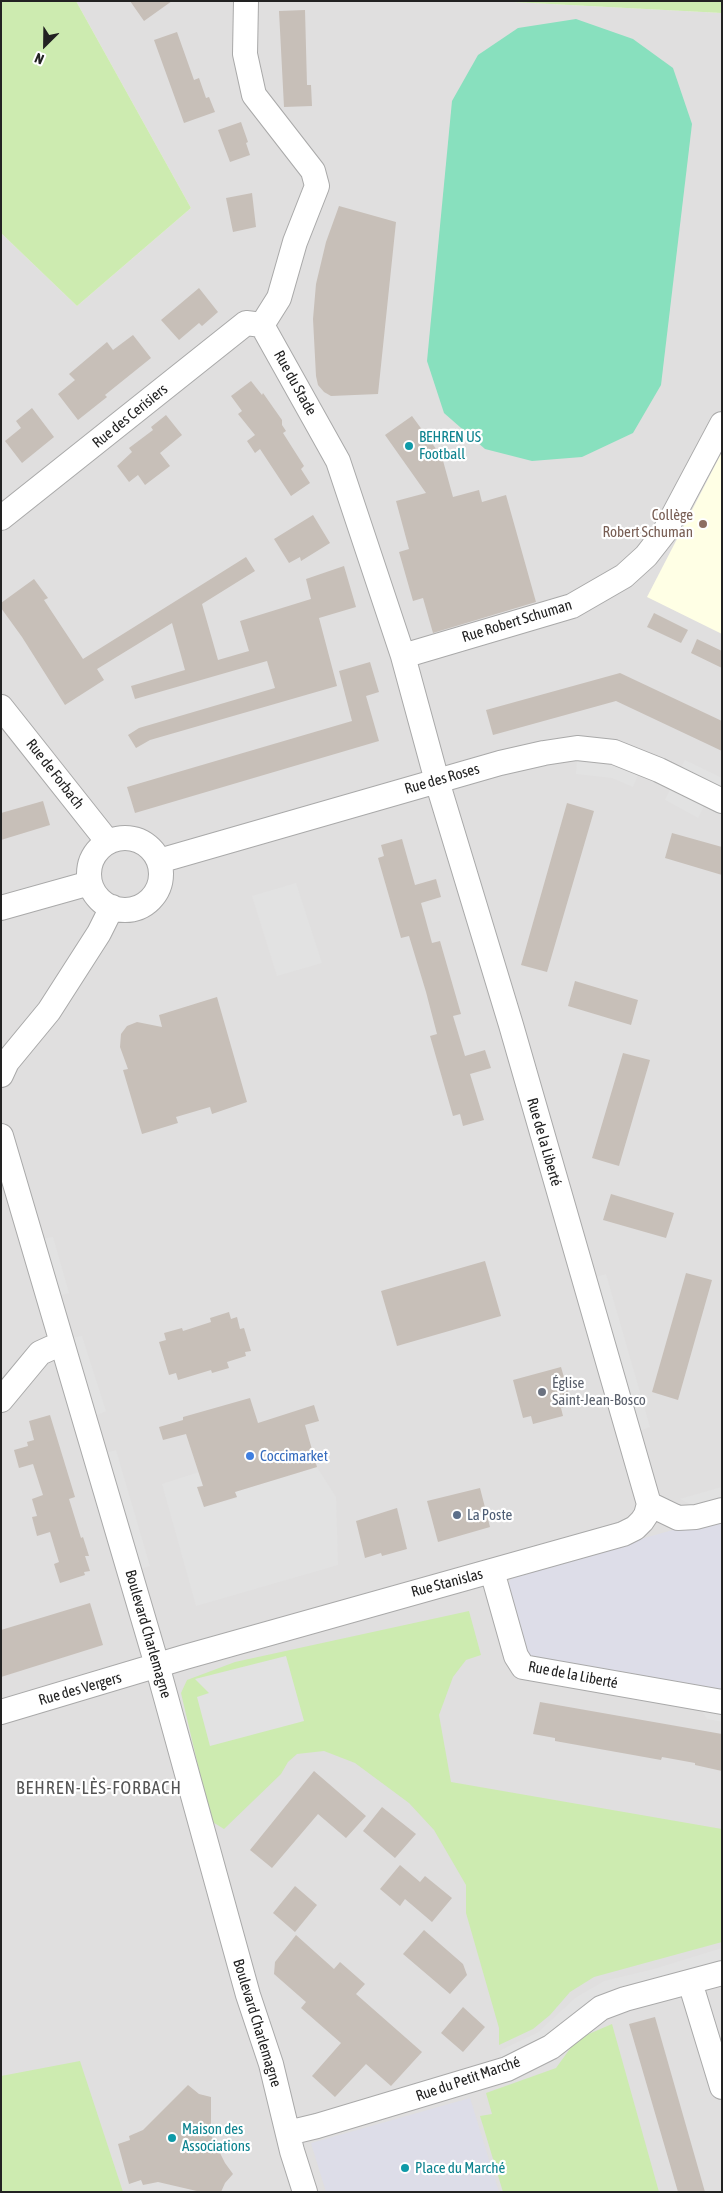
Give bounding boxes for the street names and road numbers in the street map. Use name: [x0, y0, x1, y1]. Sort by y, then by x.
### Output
street label: Rue du Stade: [270, 347, 320, 419]
street label: Rue des Cerisiers: [89, 380, 171, 452]
street label: Rue Robert Schuman: [460, 596, 574, 646]
street label: Rue de Forbach: [22, 735, 88, 813]
street label: Rue des Roses: [403, 760, 481, 798]
street label: Rue de la Liberté: [523, 1096, 565, 1188]
street label: Rue Stanislas: [409, 1565, 485, 1601]
street label: Boulevard Charlemagne: [121, 1568, 175, 1700]
street label: Rue de la Liberté: [527, 1657, 619, 1693]
street label: Rue des Vergers: [37, 1669, 123, 1709]
street label: Boulevard Charlemagne: [229, 1957, 285, 2089]
street label: Rue du Petit Marché: [413, 2053, 523, 2105]

